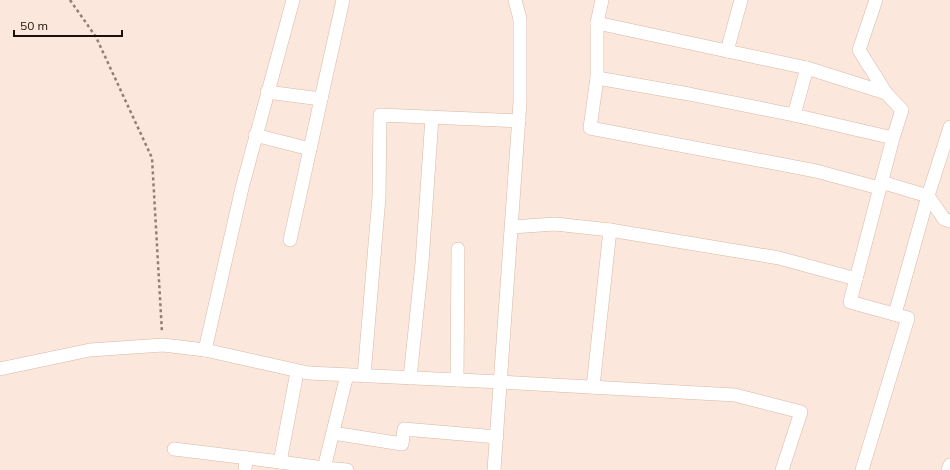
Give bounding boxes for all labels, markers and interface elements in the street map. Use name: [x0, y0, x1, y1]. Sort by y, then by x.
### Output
scale bar: [14, 12, 122, 38]
text: 50 m: [20, 18, 48, 33]

